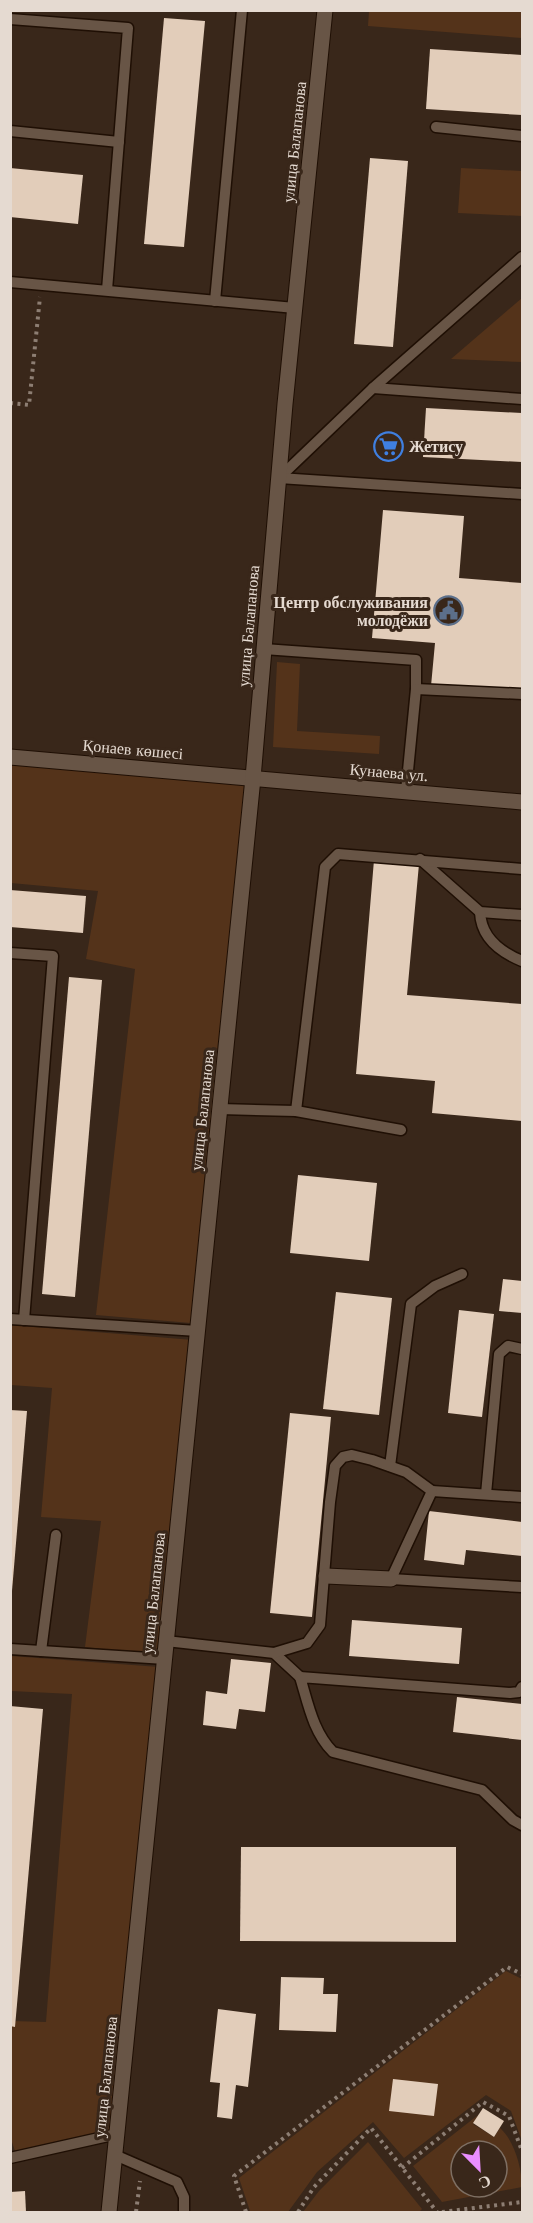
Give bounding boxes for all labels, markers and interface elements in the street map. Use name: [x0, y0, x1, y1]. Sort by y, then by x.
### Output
street label: улица Балапанова: [278, 80, 310, 204]
supermarket icon: Жетису: [372, 430, 404, 462]
place label: Жетису: [409, 436, 463, 456]
street label: улица Балапанова: [233, 564, 263, 688]
place label: Центр обслуживания молодёжи: [274, 592, 428, 630]
public building icon: Центр обслуживания молодёжи: [433, 595, 465, 627]
street label: Қонаев көшесі: [82, 735, 185, 763]
street label: Кунаева ул.: [349, 759, 429, 785]
street label: улица Балапанова: [186, 1048, 218, 1172]
street label: улица Балапанова: [137, 1531, 169, 1655]
street label: улица Балапанова: [89, 2015, 121, 2139]
north arrow: [449, 2139, 509, 2199]
text: С: [476, 2171, 494, 2194]

